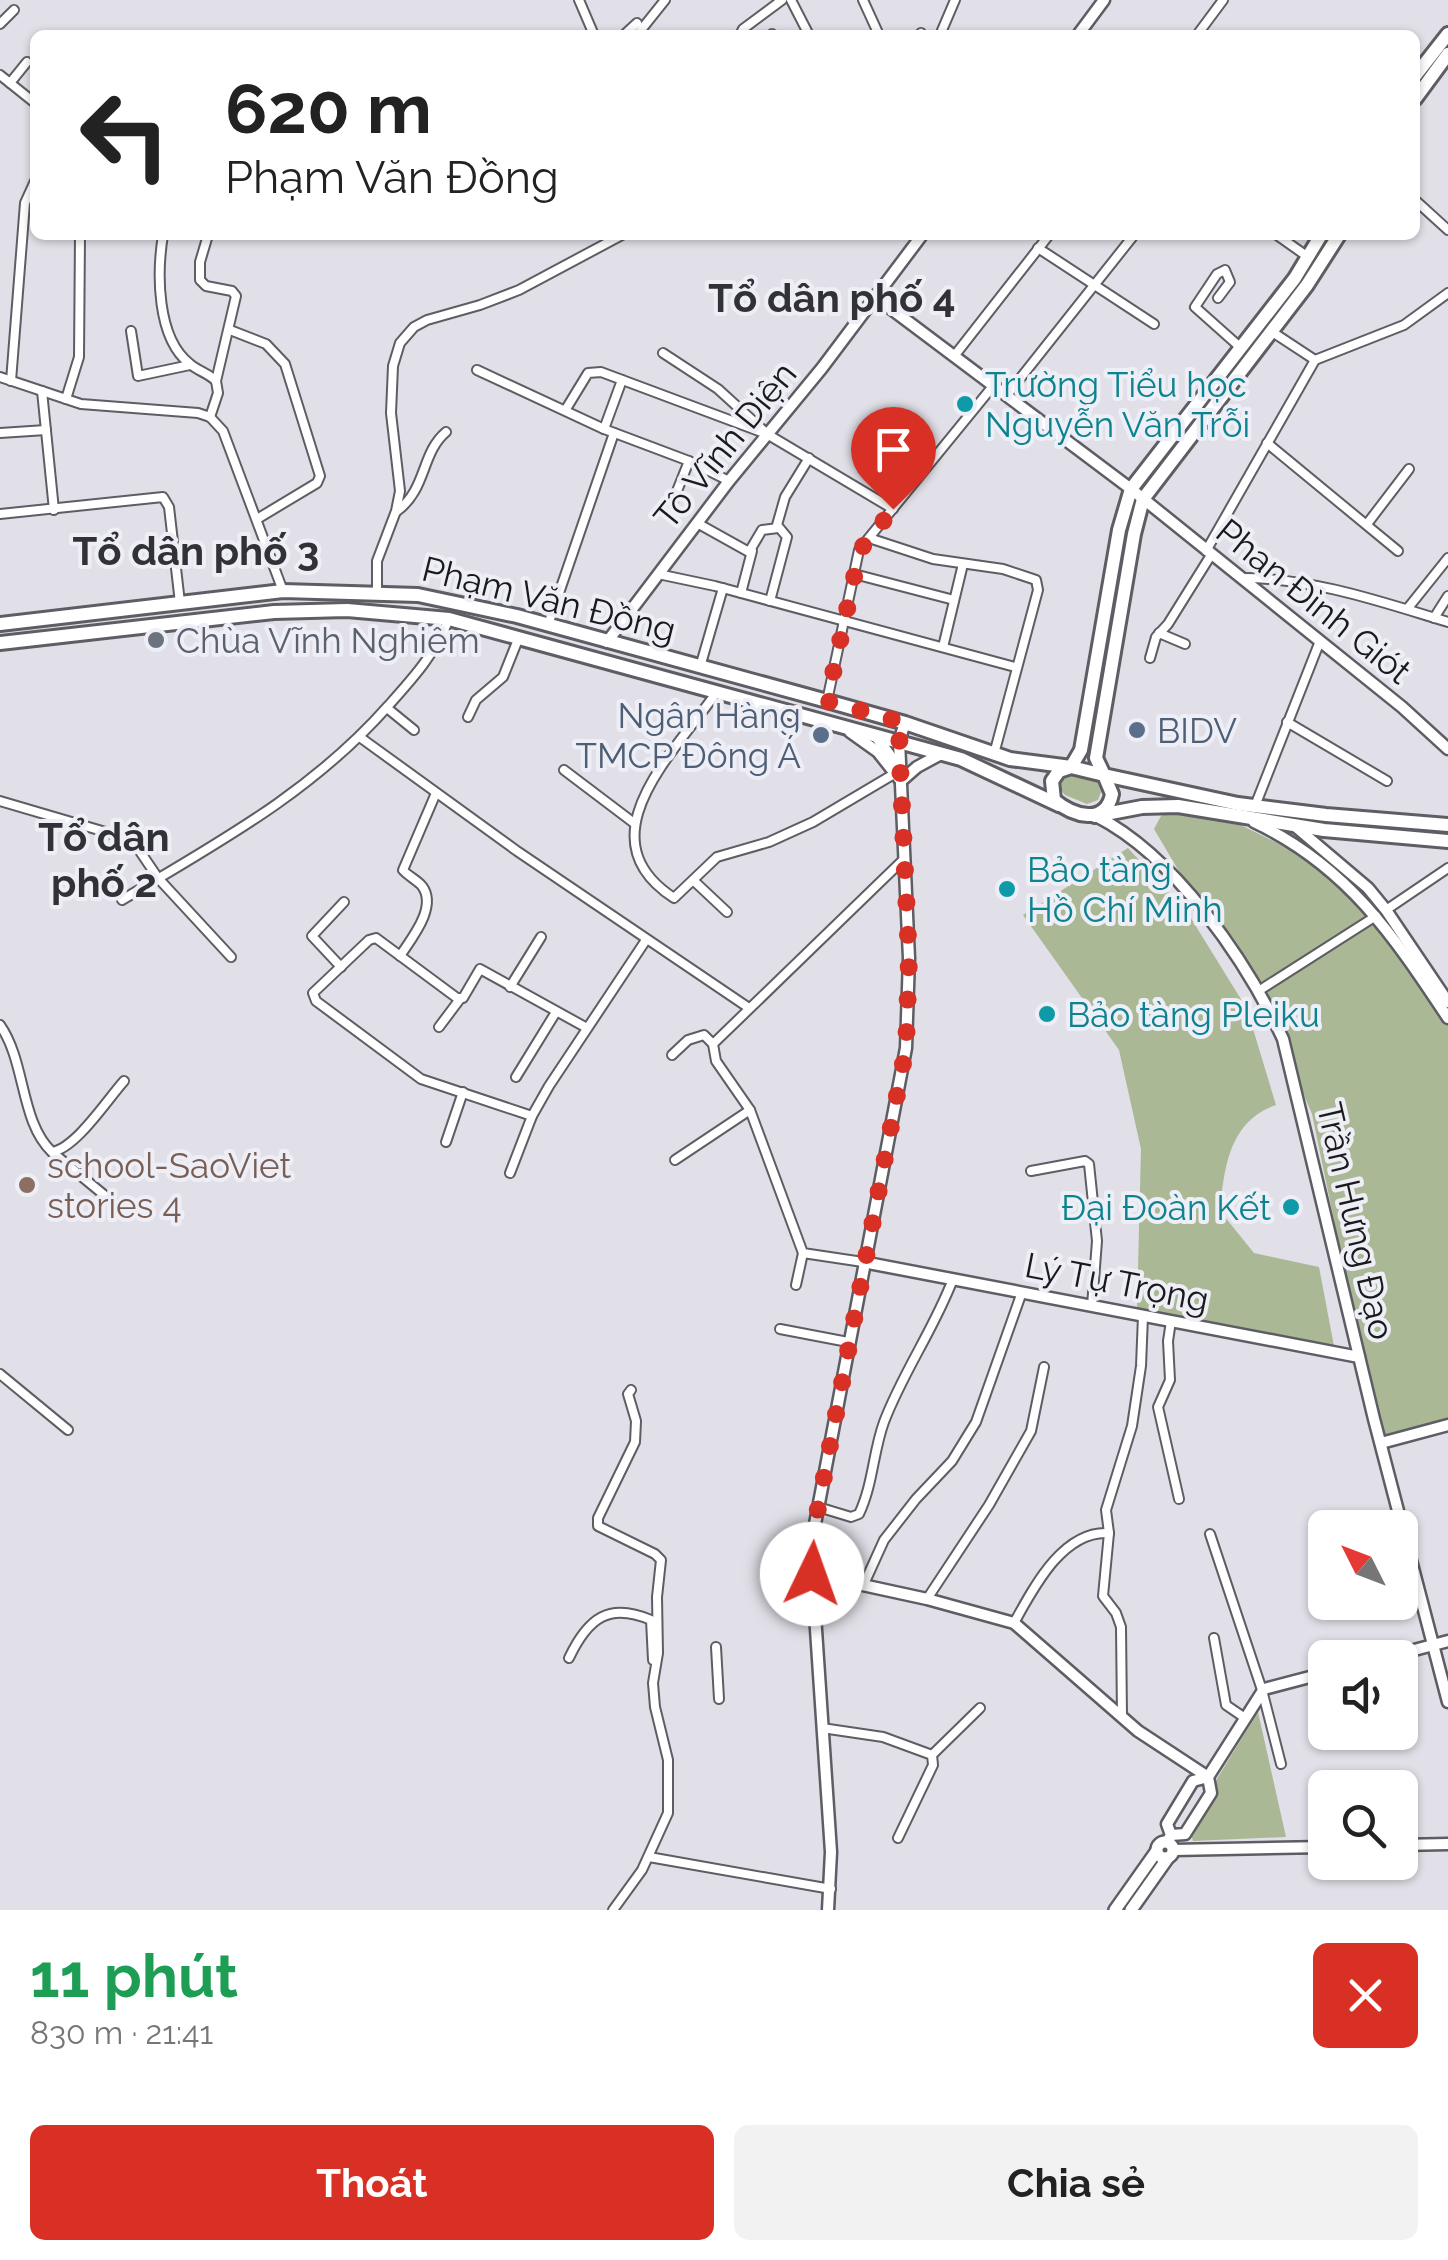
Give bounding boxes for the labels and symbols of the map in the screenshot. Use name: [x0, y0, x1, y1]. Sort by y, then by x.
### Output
district label: Tổ dân phố 4: [708, 274, 956, 321]
street label: Tô Vĩnh Diện: [645, 354, 805, 536]
place label: Trường Tiểu học Nguyễn Văn Trỗi: [985, 364, 1250, 445]
marker: Trường Tiểu học Nguyễn Văn Trỗi: [954, 393, 976, 415]
pin: [851, 407, 936, 510]
street label: Phan Đình Giót: [1209, 510, 1420, 692]
district label: Tổ dân phố 3: [73, 527, 319, 574]
street label: Phạm Văn Đồng: [418, 548, 680, 650]
place label: Chùa Vĩnh Nghiêm: [176, 620, 480, 661]
marker: Chùa Vĩnh Nghiêm: [145, 629, 167, 651]
place label: Ngân Hàng TMCP Đông Á: [576, 695, 801, 776]
place label: BIDV: [1157, 710, 1237, 751]
marker: BIDV: [1126, 719, 1148, 741]
marker: Ngân Hàng TMCP Đông Á: [810, 724, 832, 746]
district label: Tổ dân phố 2: [38, 813, 170, 906]
place label: Bảo tàng Hồ Chí Minh: [1027, 849, 1223, 930]
marker: Bảo tàng Hồ Chí Minh: [996, 878, 1018, 900]
place label: Bảo tàng Pleiku: [1067, 994, 1320, 1035]
marker: Bảo tàng Pleiku: [1036, 1003, 1058, 1025]
street label: Trần Hưng Đạo: [1309, 1099, 1403, 1343]
place label: school-SaoViet stories 4: [47, 1145, 291, 1226]
marker: school-SaoViet stories 4: [16, 1174, 38, 1196]
place label: Đại Đoàn Kết: [1061, 1187, 1271, 1228]
marker: Đại Đoàn Kết: [1280, 1196, 1302, 1218]
street label: Lý Tự Trọng: [1022, 1244, 1212, 1320]
north arrow: [1308, 1510, 1418, 1620]
position arrow: [760, 1522, 864, 1626]

